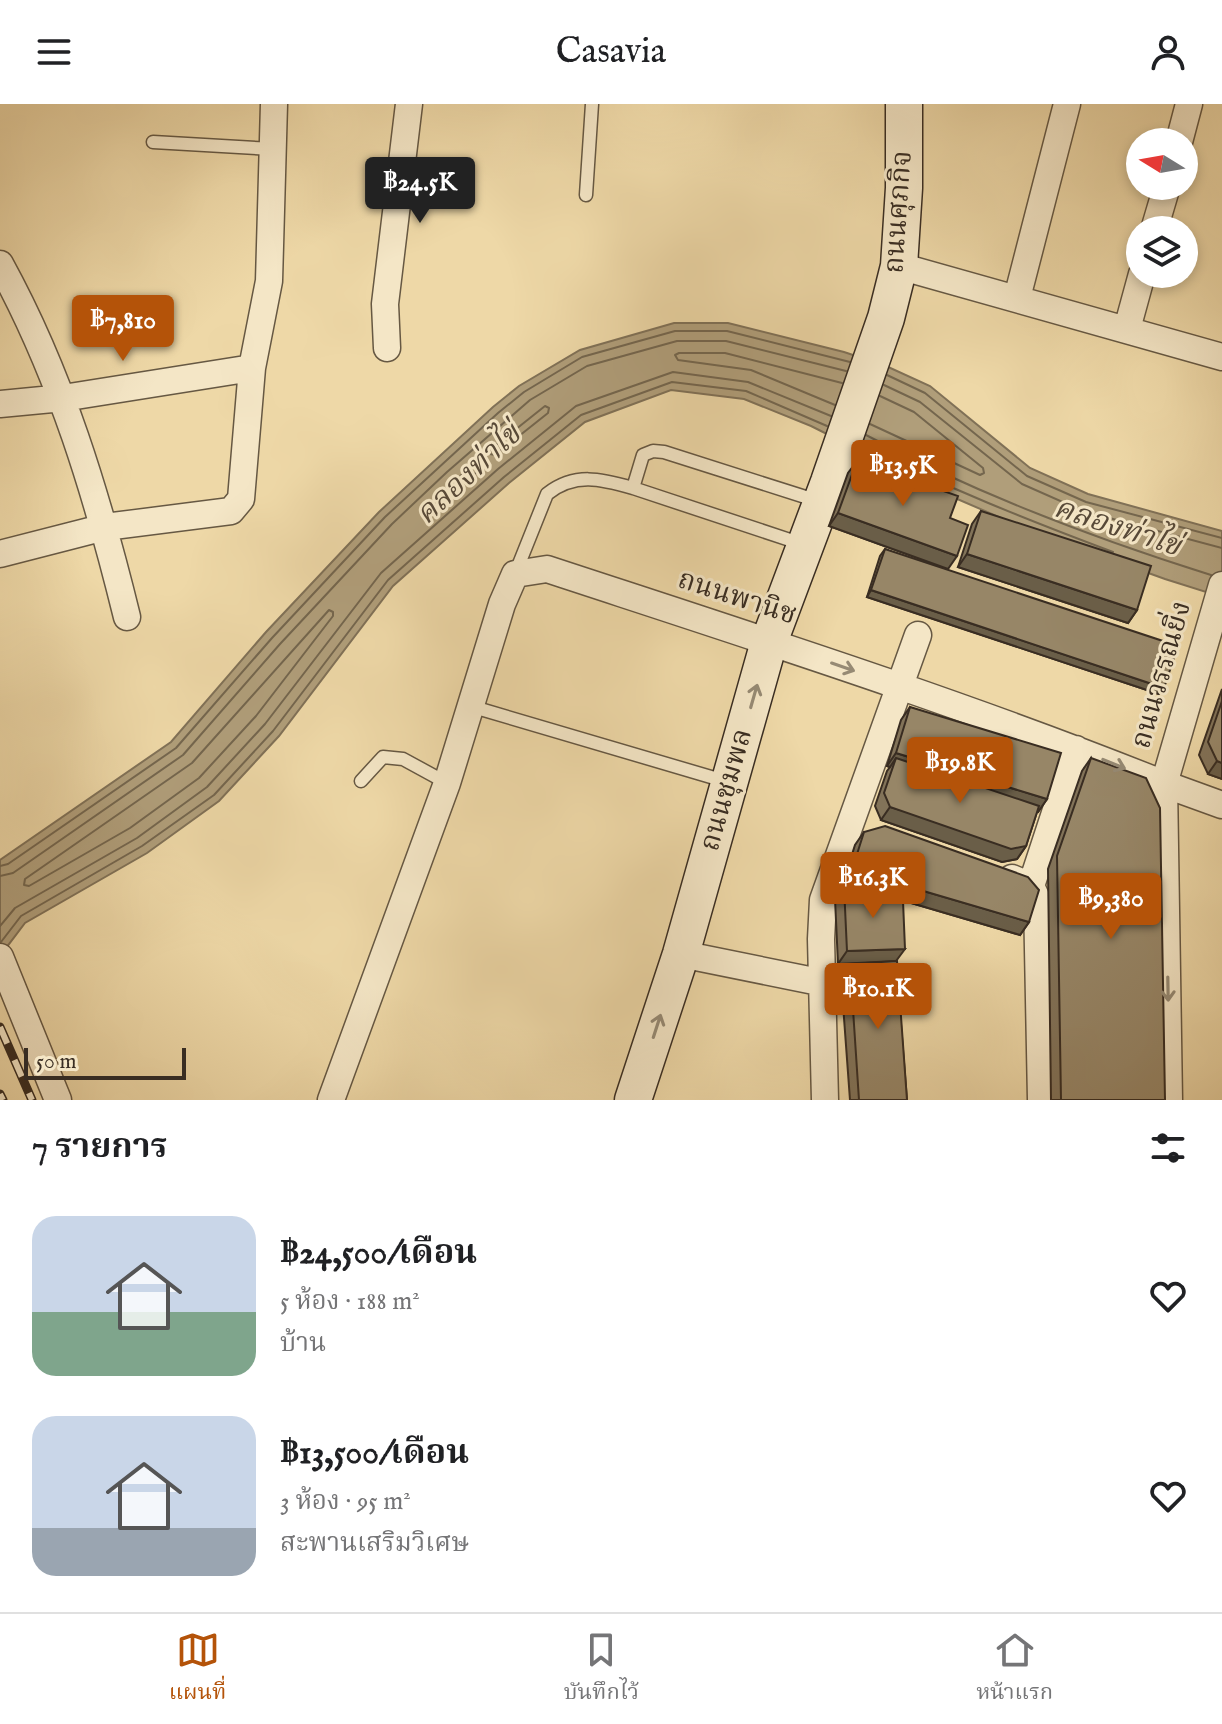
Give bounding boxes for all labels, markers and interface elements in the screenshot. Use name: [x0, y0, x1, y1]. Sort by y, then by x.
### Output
text: Casavia: [556, 29, 666, 75]
icon: menu: [32, 30, 76, 74]
icon: person: [1146, 30, 1190, 74]
north arrow: [1126, 128, 1198, 200]
map controls: [1126, 128, 1198, 288]
street label: ถนนศุภกิจ: [877, 149, 921, 275]
pin: ฿24.5K: [355, 157, 485, 225]
text: ฿24.5K: [383, 166, 457, 199]
button: layers: [1126, 216, 1198, 288]
pin: ฿7,810: [58, 295, 188, 363]
text: ฿7,810: [90, 304, 156, 337]
water label: คลองท่าไข่: [405, 411, 533, 534]
pin: ฿13.5K: [838, 440, 968, 508]
text: ฿13.5K: [869, 449, 937, 482]
water label: คลองท่าไข่: [1049, 486, 1190, 568]
street label: ถนนพานิช: [673, 562, 801, 634]
street label: ถนนวรรณยิ่ง: [1120, 596, 1200, 753]
one-way arrow: [830, 661, 855, 676]
one-way arrow: [747, 683, 762, 709]
street label: ถนนชุมพล: [693, 725, 761, 855]
pin: ฿19.8K: [895, 737, 1025, 805]
text: ฿19.8K: [925, 746, 995, 779]
one-way arrow: [1101, 758, 1126, 772]
pin: ฿16.3K: [808, 852, 938, 920]
text: ฿16.3K: [838, 861, 908, 894]
pin: ฿9,380: [1046, 873, 1176, 941]
text: ฿9,380: [1078, 882, 1144, 915]
pin: ฿10.1K: [813, 963, 943, 1031]
text: ฿10.1K: [843, 972, 913, 1005]
one-way arrow: [1160, 975, 1175, 1002]
one-way arrow: [651, 1014, 666, 1039]
scale bar: [24, 1044, 186, 1080]
text: 50 m: [36, 1048, 77, 1076]
text: 7 รายการ: [32, 1126, 168, 1169]
icon: filters: [1146, 1126, 1190, 1170]
text: ฿24,500/เดือน: [280, 1232, 477, 1275]
icon: home: [96, 1248, 192, 1344]
icon: heart: [1146, 1274, 1190, 1318]
text: 5 ห้อง · 188 m²: [280, 1285, 420, 1318]
text: บ้าน: [280, 1327, 326, 1360]
text: ฿13,500/เดือน: [280, 1432, 469, 1475]
icon: home: [96, 1448, 192, 1544]
icon: heart: [1146, 1474, 1190, 1518]
text: 3 ห้อง · 95 m²: [280, 1485, 411, 1518]
text: สะพานเสริมวิเศษ: [280, 1527, 469, 1560]
tab: แผนที่: [169, 1628, 226, 1711]
tab: บันทึกไว้: [564, 1628, 639, 1711]
tab: หน้าแรก: [976, 1628, 1053, 1711]

